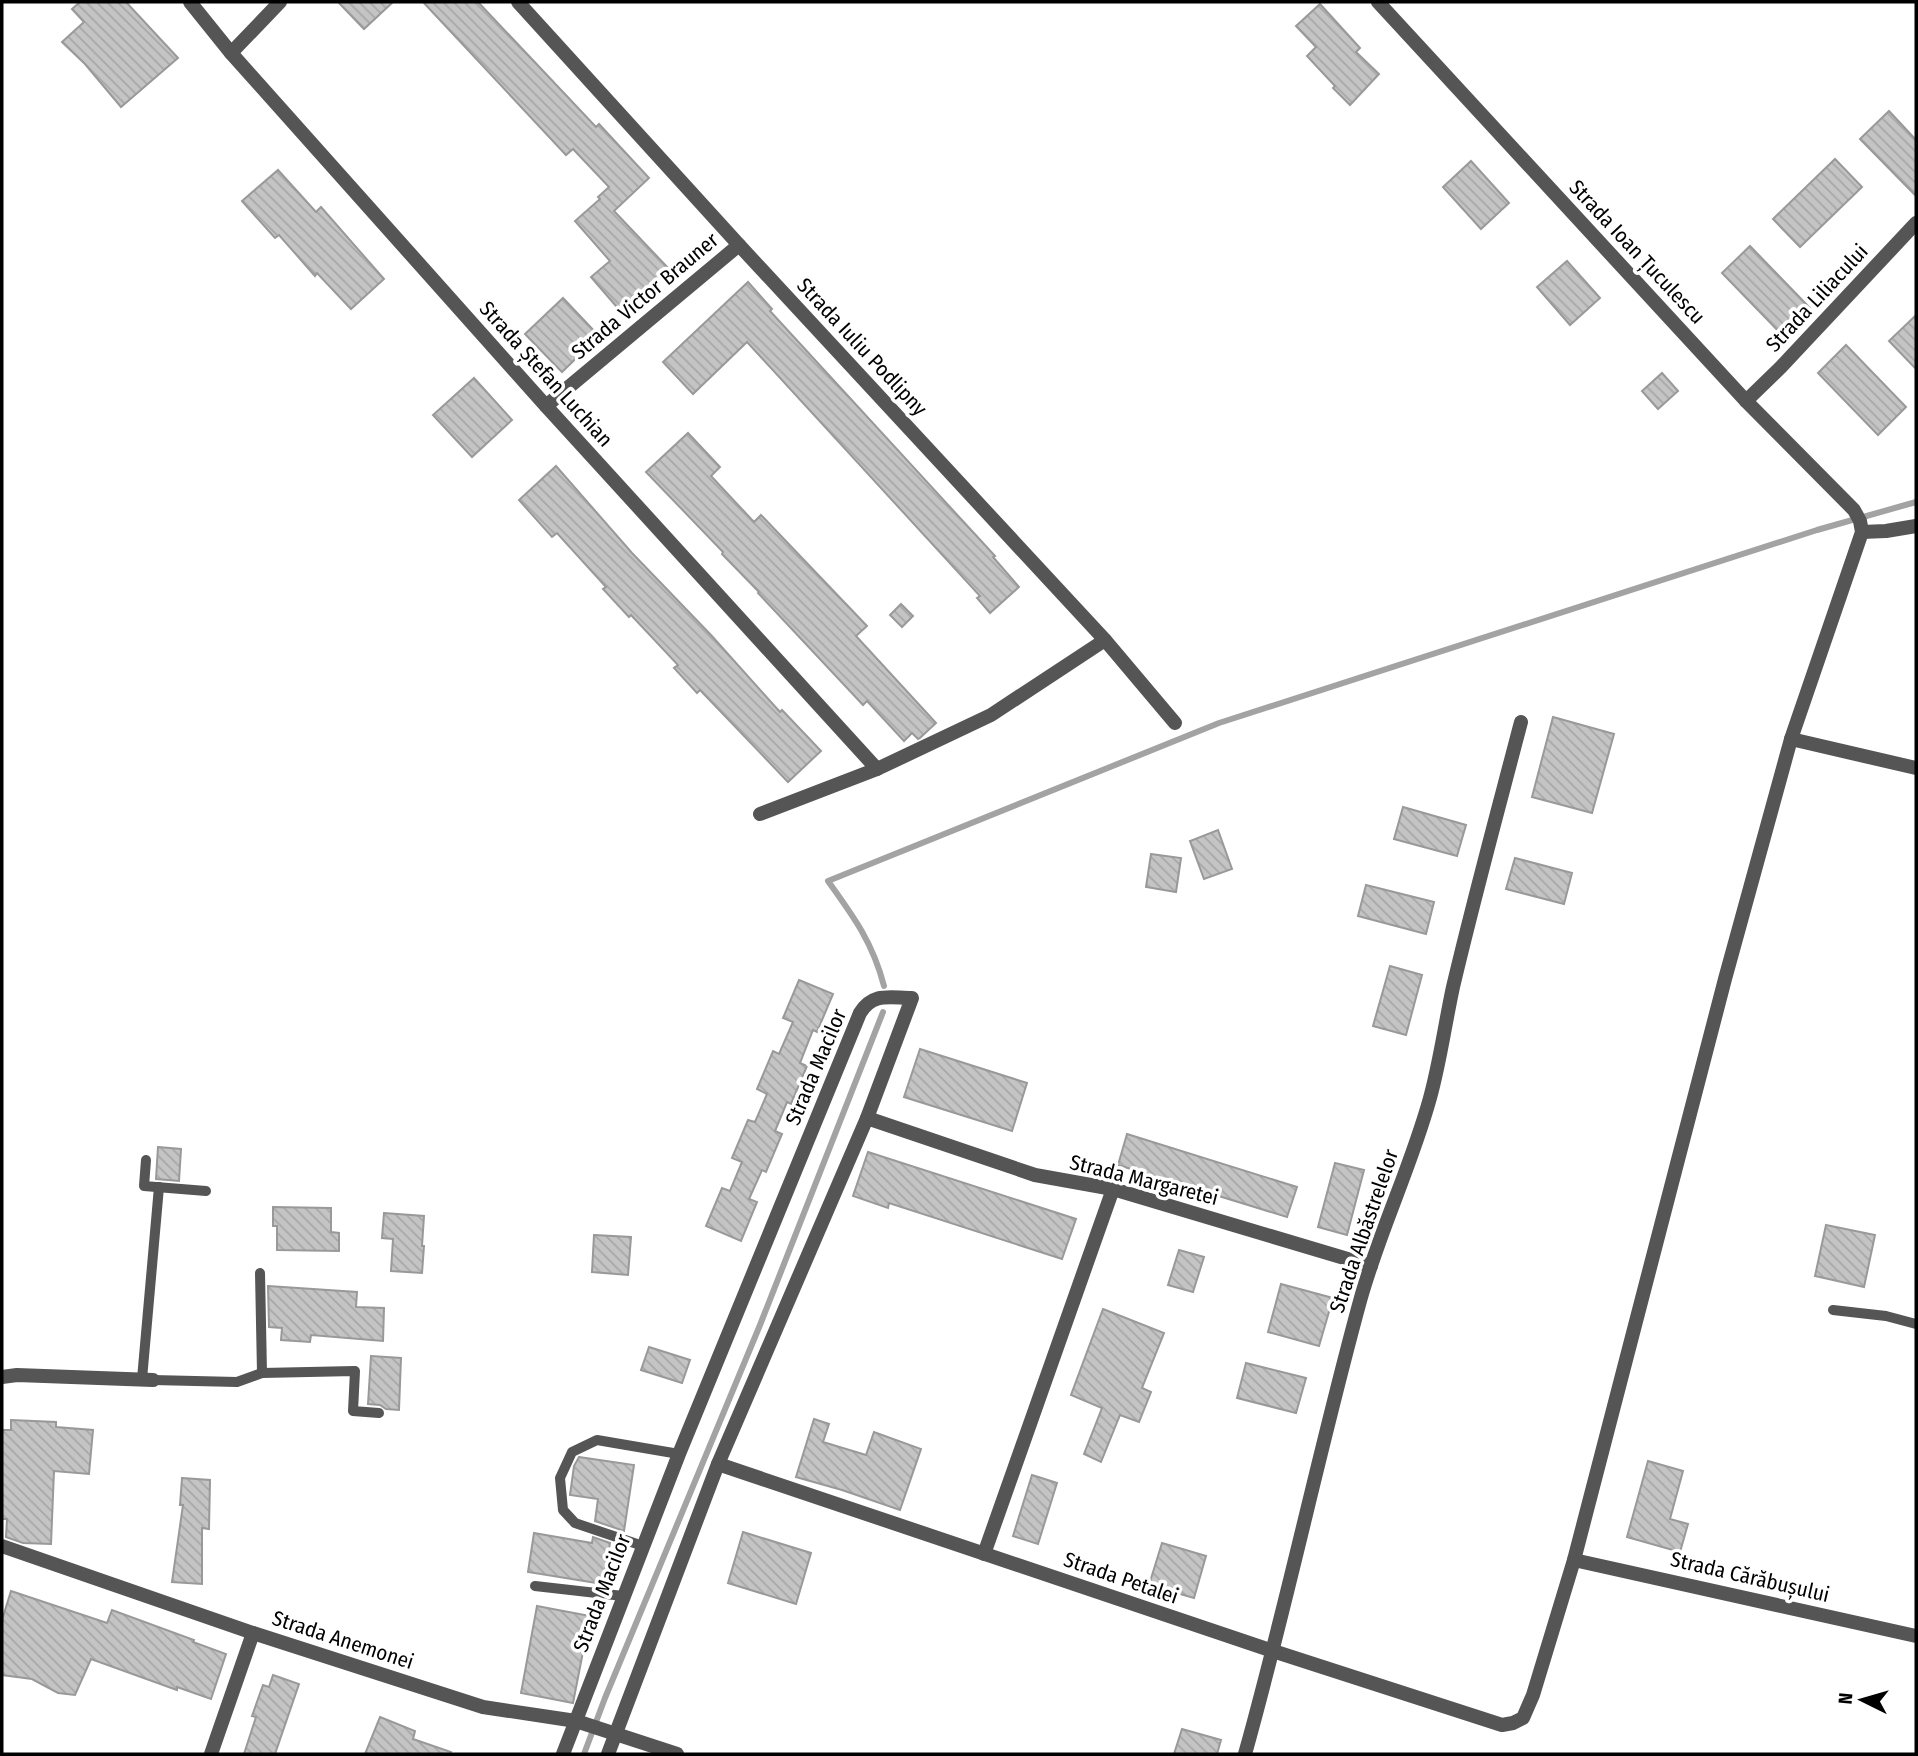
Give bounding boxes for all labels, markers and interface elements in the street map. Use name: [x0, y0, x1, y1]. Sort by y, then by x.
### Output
street label: Strada Ioan Țuculescu: [1564, 175, 1710, 329]
street label: Strada Victor Brauner: [566, 227, 724, 365]
street label: Strada Liliacului: [1760, 239, 1874, 357]
street label: Strada Iuliu Podlipny: [791, 273, 933, 422]
street label: Strada Ștefan Luchian: [474, 296, 618, 452]
street label: Strada Macilor: [780, 1004, 852, 1129]
street label: Strada Albăstrelelor: [1324, 1145, 1404, 1316]
street label: Strada Margaretei: [1067, 1149, 1221, 1211]
street label: Strada Macilor: [568, 1530, 637, 1656]
street label: Strada Petalei: [1060, 1546, 1182, 1610]
street label: Strada Cărăbușului: [1668, 1546, 1832, 1608]
street label: Strada Anemonei: [269, 1605, 417, 1675]
north arrow: [1827, 1665, 1897, 1735]
text: N: [1834, 1692, 1858, 1705]

